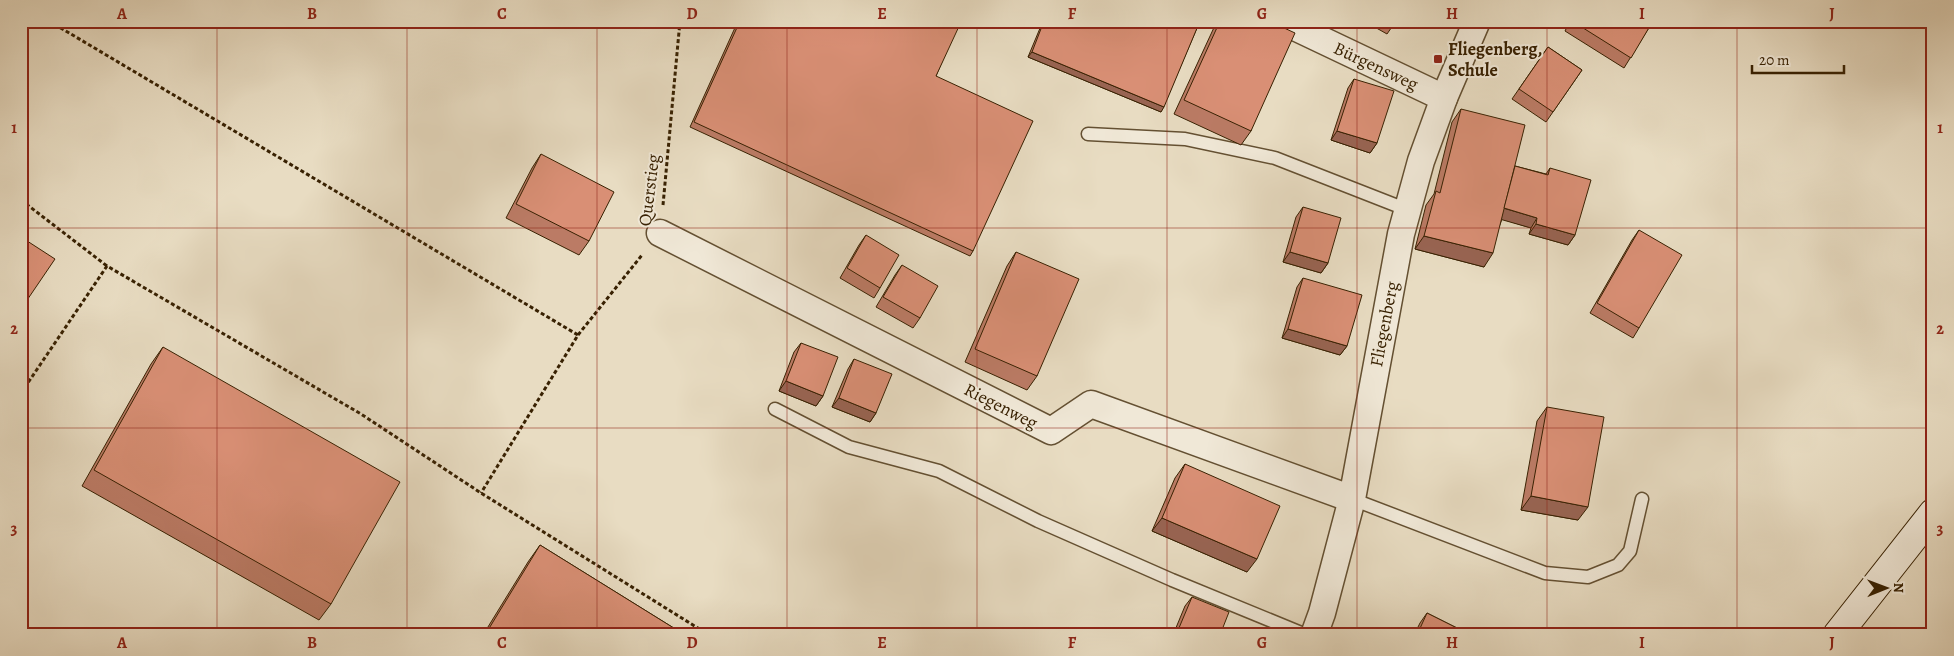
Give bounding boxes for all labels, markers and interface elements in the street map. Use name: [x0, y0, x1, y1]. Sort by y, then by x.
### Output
text: A: [116, 3, 128, 25]
text: B: [307, 3, 317, 25]
text: C: [497, 3, 507, 25]
text: D: [686, 3, 698, 25]
text: E: [877, 3, 887, 25]
text: F: [1068, 3, 1077, 25]
text: G: [1257, 3, 1267, 25]
text: H: [1446, 3, 1458, 25]
text: I: [1639, 3, 1645, 25]
text: J: [1829, 3, 1835, 25]
street label: Bürgensweg: [1330, 36, 1422, 96]
place label: Fliegenberg, Schule: [1448, 37, 1542, 82]
scale bar: [1752, 42, 1844, 74]
text: 20 m: [1759, 50, 1790, 70]
marker: Fliegenberg, Schule: [1432, 53, 1444, 65]
text: 1: [11, 117, 17, 139]
text: 1: [1937, 117, 1943, 139]
street label: Querstieg: [633, 153, 665, 227]
street label: Fliegenberg: [1364, 279, 1404, 369]
text: 2: [10, 318, 18, 340]
text: 2: [1936, 318, 1944, 340]
street label: Riegenweg: [960, 377, 1042, 435]
text: 3: [11, 518, 18, 540]
text: 3: [1937, 518, 1944, 540]
north arrow: [1862, 564, 1912, 614]
text: N: [1889, 583, 1908, 593]
text: A: [116, 632, 128, 654]
text: B: [307, 632, 317, 654]
text: C: [497, 632, 507, 654]
text: D: [686, 632, 698, 654]
text: E: [877, 632, 887, 654]
text: F: [1068, 632, 1077, 654]
text: G: [1257, 632, 1267, 654]
text: H: [1446, 632, 1458, 654]
text: I: [1639, 632, 1645, 654]
text: J: [1829, 632, 1835, 654]

